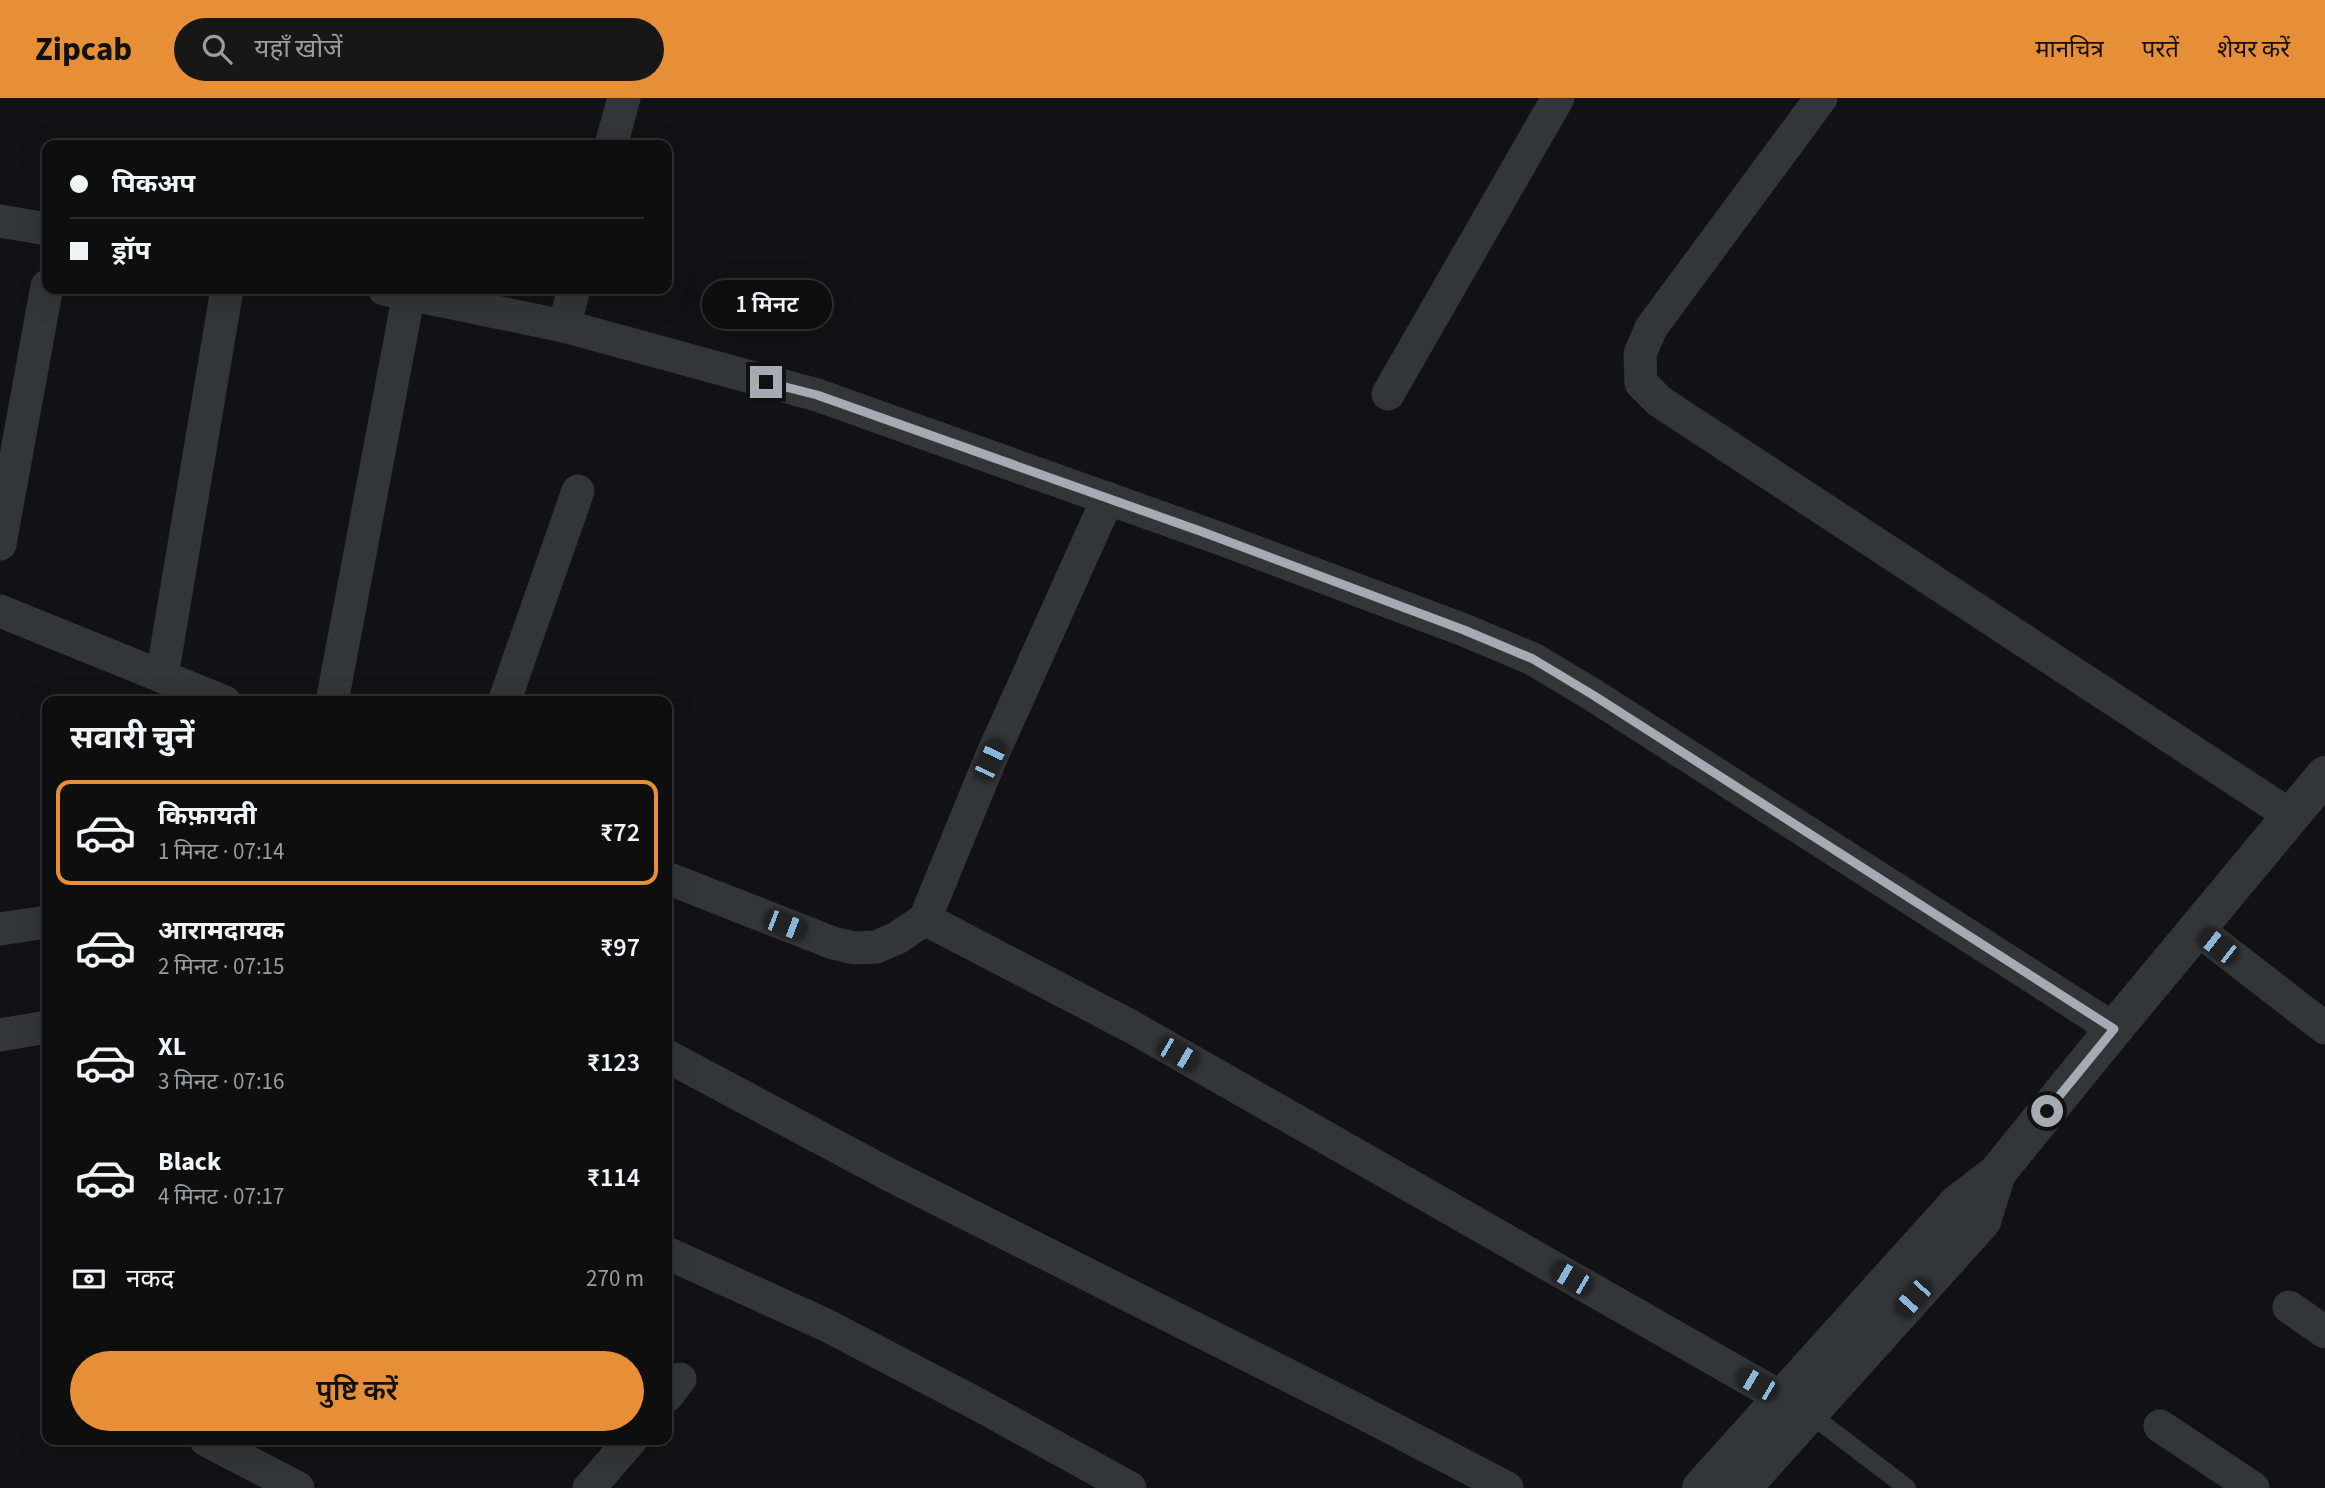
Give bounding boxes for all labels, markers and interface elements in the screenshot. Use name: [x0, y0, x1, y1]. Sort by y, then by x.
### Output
search box: [174, 18, 664, 81]
text: Zipcab: [35, 26, 132, 73]
icon: search: [198, 30, 236, 68]
text: यहाँ खोजें: [254, 30, 342, 67]
text: मानचित्र: [2035, 32, 2104, 67]
text: परतें: [2142, 32, 2179, 67]
text: शेयर करें: [2217, 32, 2290, 67]
text: पिकअप: [112, 165, 195, 202]
text: ड्रॉप: [112, 232, 150, 269]
callout: 1 मिनट: [701, 280, 831, 330]
text: 1 मिनट: [735, 288, 799, 321]
route end: [750, 366, 782, 398]
text: सवारी चुनें: [70, 715, 194, 761]
car: [972, 737, 1009, 783]
text: किफ़ायती: [158, 797, 257, 834]
icon: car: [74, 801, 137, 864]
text: ₹72: [600, 814, 640, 851]
text: 1 मिनट · 07:14: [158, 835, 284, 868]
car: [762, 908, 809, 942]
text: आरामदायक: [158, 912, 284, 949]
icon: car: [74, 916, 137, 979]
car: [2195, 925, 2242, 967]
text: ₹97: [600, 929, 640, 966]
text: 2 मिनट · 07:15: [158, 950, 284, 983]
text: XL: [158, 1028, 186, 1065]
icon: car: [74, 1031, 137, 1094]
car: [1155, 1034, 1202, 1074]
text: ₹123: [587, 1044, 640, 1081]
text: 3 मिनट · 07:16: [158, 1065, 284, 1098]
route start: [2031, 1095, 2063, 1127]
text: Black: [158, 1143, 221, 1180]
icon: car: [74, 1146, 137, 1209]
text: ₹114: [587, 1159, 640, 1196]
text: 4 मिनट · 07:17: [158, 1180, 284, 1213]
car: [1548, 1258, 1595, 1298]
icon: cash: [70, 1260, 108, 1298]
text: नकद: [126, 1260, 174, 1297]
text: 270 m: [586, 1262, 644, 1295]
car: [1892, 1275, 1935, 1321]
button: पुष्टि करें: [70, 1351, 644, 1431]
car: [1734, 1364, 1781, 1404]

